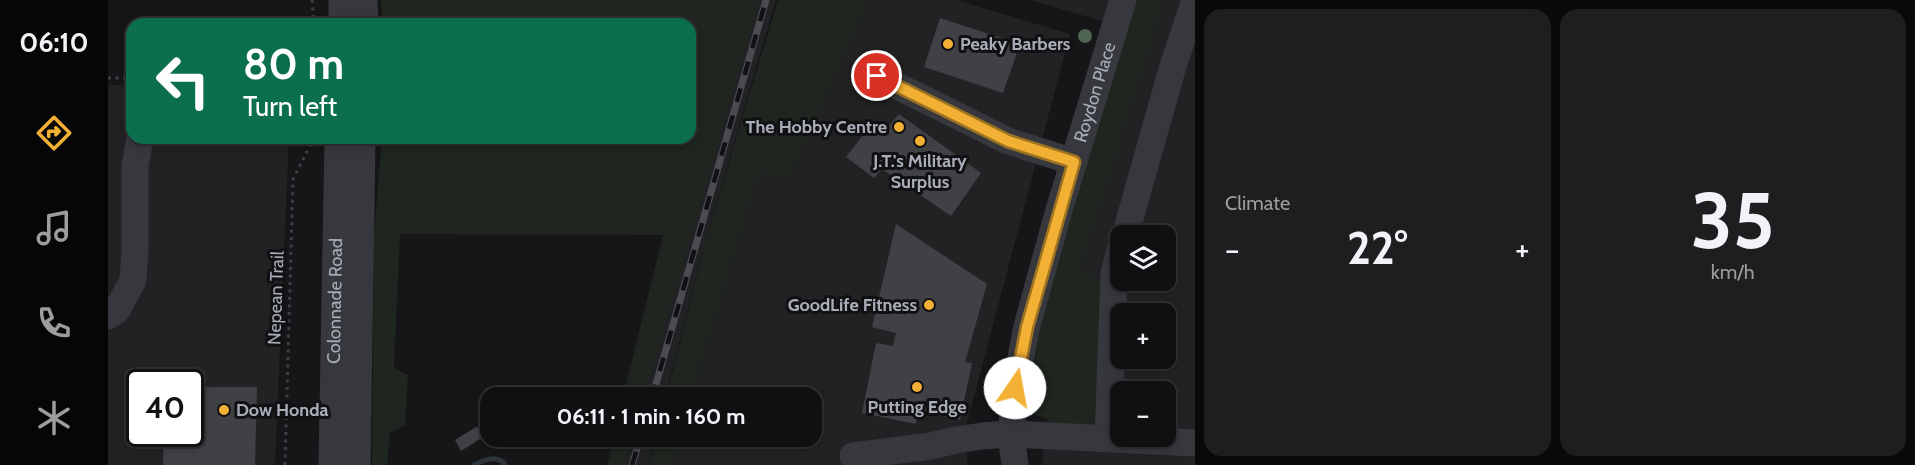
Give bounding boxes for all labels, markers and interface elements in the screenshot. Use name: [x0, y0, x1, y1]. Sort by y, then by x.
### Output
text: 06:10: [19, 26, 89, 59]
place label: Peaky Barbers: [960, 33, 1071, 55]
marker: Peaky Barbers: [941, 37, 955, 51]
text: 80 m: [243, 38, 344, 90]
street label: Roydon Place: [1069, 40, 1120, 145]
icon: left: [144, 42, 222, 120]
pin: [851, 50, 902, 101]
icon: arrive: [860, 59, 893, 92]
text: Turn left: [243, 90, 337, 123]
icon: directions: [33, 112, 75, 154]
place label: The Hobby Centre: [746, 116, 887, 138]
marker: The Hobby Centre: [892, 120, 906, 134]
marker: J.T.'s Military Surplus: [913, 134, 927, 148]
place label: J.T.'s Military Surplus: [872, 150, 967, 193]
text: 35: [1691, 173, 1775, 268]
text: Climate: [1225, 191, 1290, 215]
icon: music: [33, 207, 75, 249]
text: 22°: [1347, 221, 1408, 275]
map controls: [1110, 225, 1176, 447]
button: layers: [1110, 225, 1176, 291]
text: −: [1225, 229, 1240, 269]
text: +: [1515, 229, 1530, 269]
street label: Colonnade Road: [323, 238, 347, 364]
street label: Nepean Trail: [263, 250, 289, 345]
text: km/h: [1711, 260, 1755, 284]
place label: GoodLife Fitness: [788, 294, 917, 316]
marker: GoodLife Fitness: [922, 298, 936, 312]
icon: phone: [33, 302, 75, 344]
button: +: [1110, 303, 1176, 369]
position arrow: [983, 356, 1047, 420]
speed limit sign: 40: [126, 369, 204, 447]
marker: Putting Edge: [910, 380, 924, 394]
button: −: [1110, 381, 1176, 447]
place label: Putting Edge: [868, 396, 966, 418]
icon: climate: [33, 397, 75, 439]
place label: Dow Honda: [236, 399, 328, 421]
marker: Dow Honda: [217, 403, 231, 417]
text: 06:11 · 1 min · 160 m: [557, 403, 745, 430]

